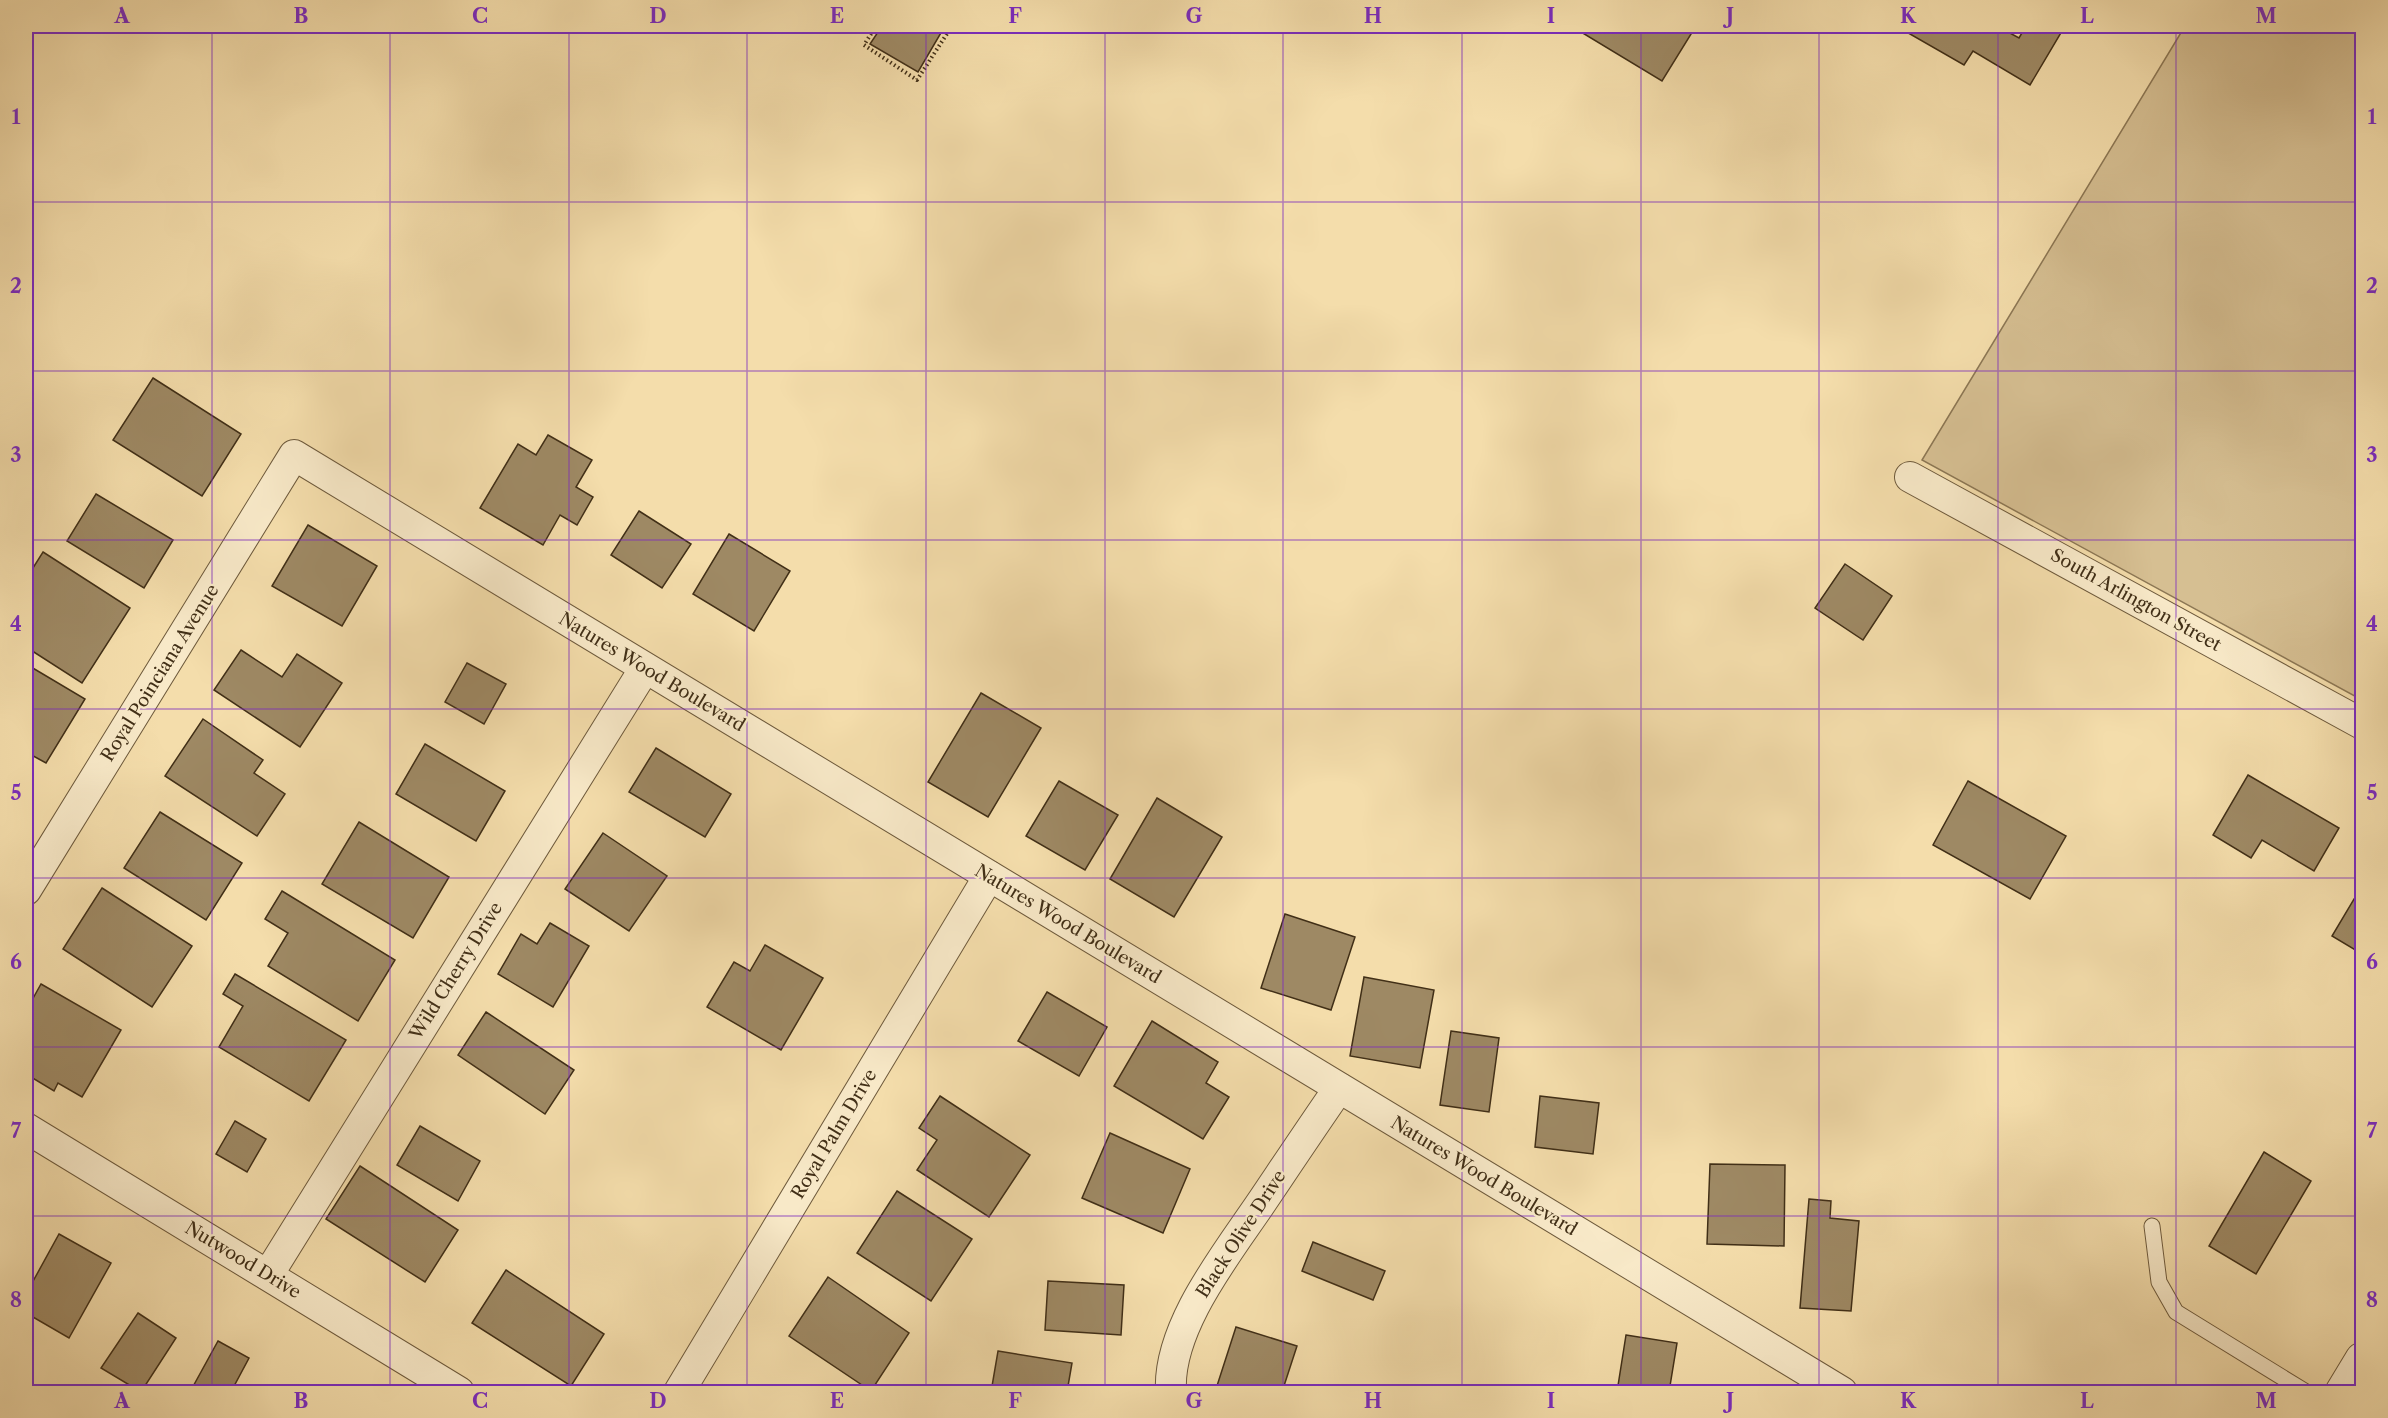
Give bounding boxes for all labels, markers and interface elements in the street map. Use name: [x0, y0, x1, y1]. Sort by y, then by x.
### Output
text: A: [113, 4, 130, 28]
text: B: [294, 4, 309, 28]
text: C: [472, 4, 488, 28]
text: D: [649, 4, 667, 28]
text: E: [830, 4, 844, 28]
text: F: [1008, 4, 1022, 28]
text: G: [1186, 4, 1203, 28]
text: H: [1364, 4, 1382, 28]
text: I: [1547, 4, 1555, 28]
text: J: [1722, 4, 1734, 28]
text: K: [1900, 4, 1917, 28]
text: L: [2080, 4, 2094, 28]
text: M: [2255, 4, 2277, 28]
text: 1: [12, 105, 21, 129]
text: 1: [2368, 105, 2377, 129]
text: 2: [10, 274, 22, 298]
text: 2: [2366, 274, 2378, 298]
text: 3: [10, 443, 22, 467]
text: 3: [2366, 443, 2378, 467]
street label: South Arlington Street: [2047, 544, 2226, 656]
street label: Royal Poinciana Avenue: [96, 580, 224, 766]
street label: Natures Wood Boulevard: [555, 608, 749, 736]
text: 4: [10, 612, 22, 636]
text: 4: [2366, 612, 2378, 636]
text: 5: [10, 781, 22, 805]
text: 5: [2366, 781, 2378, 805]
street label: Natures Wood Boulevard: [971, 860, 1165, 988]
street label: Wild Cherry Drive: [404, 898, 507, 1045]
text: 6: [10, 950, 22, 974]
text: 6: [2366, 950, 2378, 974]
street label: Royal Palm Drive: [787, 1065, 881, 1203]
street label: Natures Wood Boulevard: [1387, 1112, 1581, 1240]
text: 7: [11, 1119, 22, 1143]
text: 7: [2367, 1119, 2378, 1143]
street label: Black Olive Drive: [1191, 1166, 1291, 1302]
street label: Nutwood Drive: [181, 1217, 305, 1303]
text: 8: [10, 1288, 22, 1312]
text: 8: [2366, 1288, 2378, 1312]
text: A: [113, 1389, 130, 1413]
text: B: [294, 1389, 309, 1413]
text: C: [472, 1389, 488, 1413]
text: D: [649, 1389, 667, 1413]
text: E: [830, 1389, 844, 1413]
text: F: [1008, 1389, 1022, 1413]
text: G: [1186, 1389, 1203, 1413]
text: H: [1364, 1389, 1382, 1413]
text: I: [1547, 1389, 1555, 1413]
text: J: [1722, 1389, 1734, 1413]
text: K: [1900, 1389, 1917, 1413]
text: L: [2080, 1389, 2094, 1413]
text: M: [2255, 1389, 2277, 1413]

